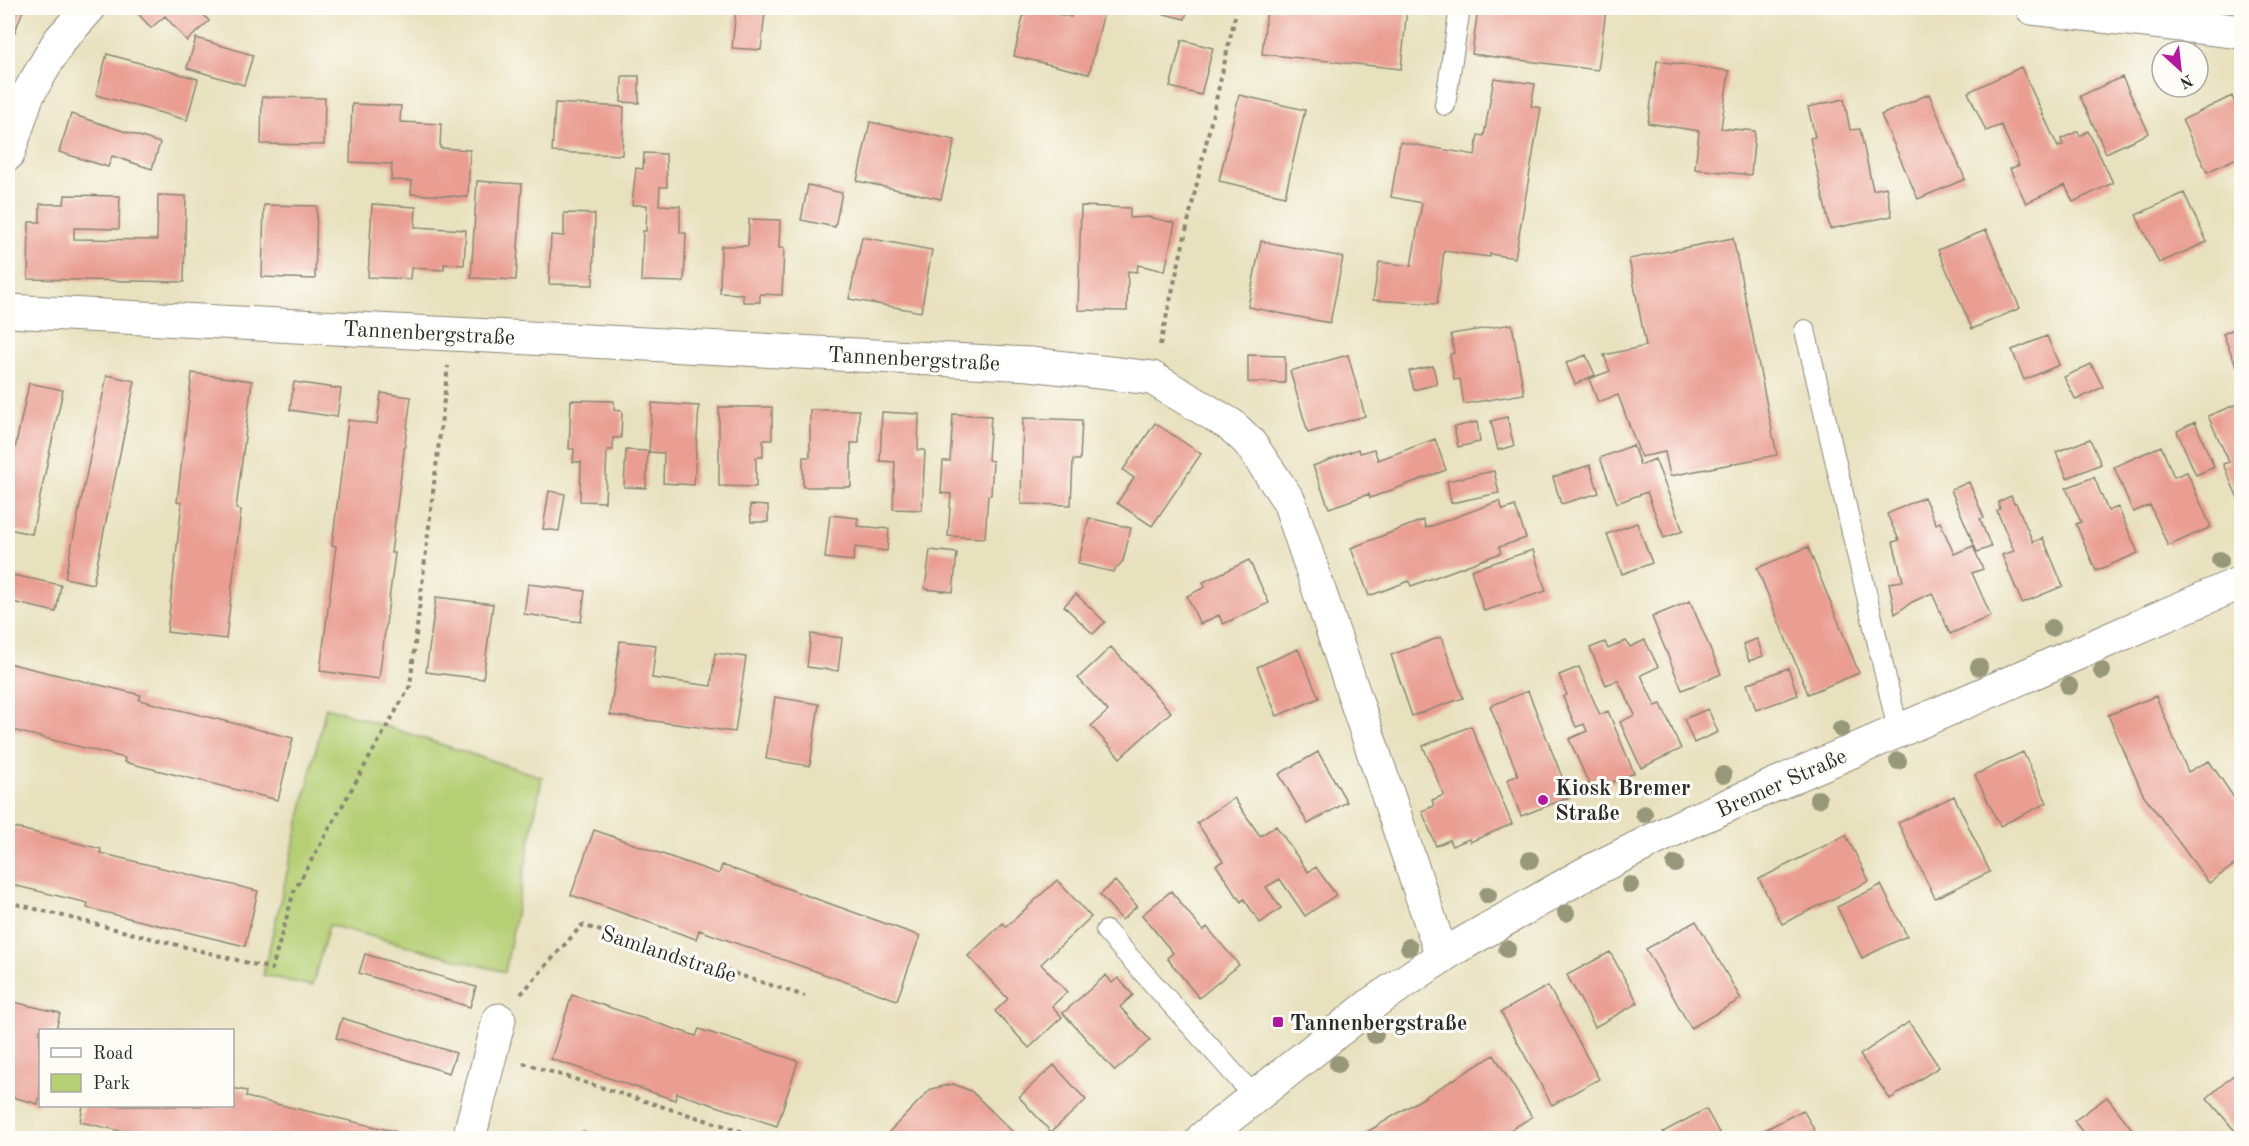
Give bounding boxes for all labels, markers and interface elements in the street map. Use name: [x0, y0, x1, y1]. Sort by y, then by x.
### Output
north arrow: [2150, 39, 2210, 99]
text: N: [2176, 71, 2195, 91]
street label: Tannenbergstraße: [342, 319, 516, 349]
street label: Tannenbergstraße: [827, 345, 1001, 375]
street label: Bremer Straße: [1713, 745, 1850, 822]
place label: Kiosk Bremer Straße: [1555, 778, 1691, 825]
marker: Kiosk Bremer Straße: [1536, 793, 1550, 807]
street label: Samlandstraße: [598, 923, 739, 987]
place label: Tannenbergstraße: [1290, 1013, 1467, 1035]
marker: Tannenbergstraße: [1271, 1015, 1285, 1029]
legend: [39, 1029, 234, 1107]
text: Road: [93, 1045, 133, 1063]
text: Park: [93, 1075, 130, 1093]

